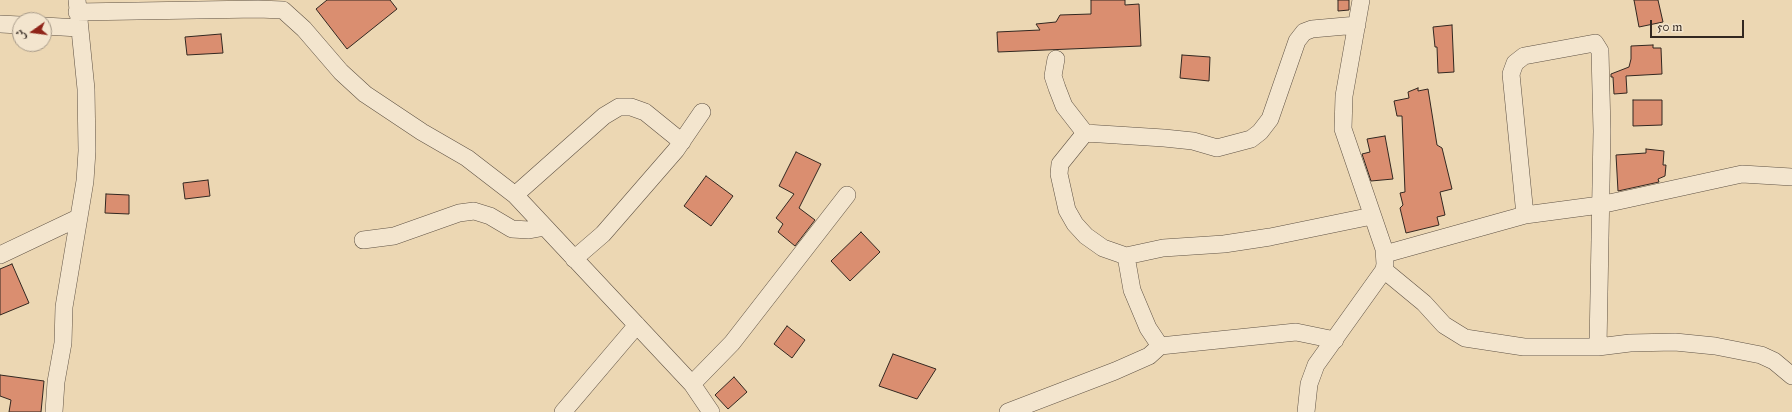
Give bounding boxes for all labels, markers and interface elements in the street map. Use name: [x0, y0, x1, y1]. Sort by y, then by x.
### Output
north arrow: [12, 12, 52, 52]
scale bar: [1652, 12, 1746, 38]
text: 50 m: [1657, 20, 1682, 34]
text: ش: [13, 28, 28, 42]

